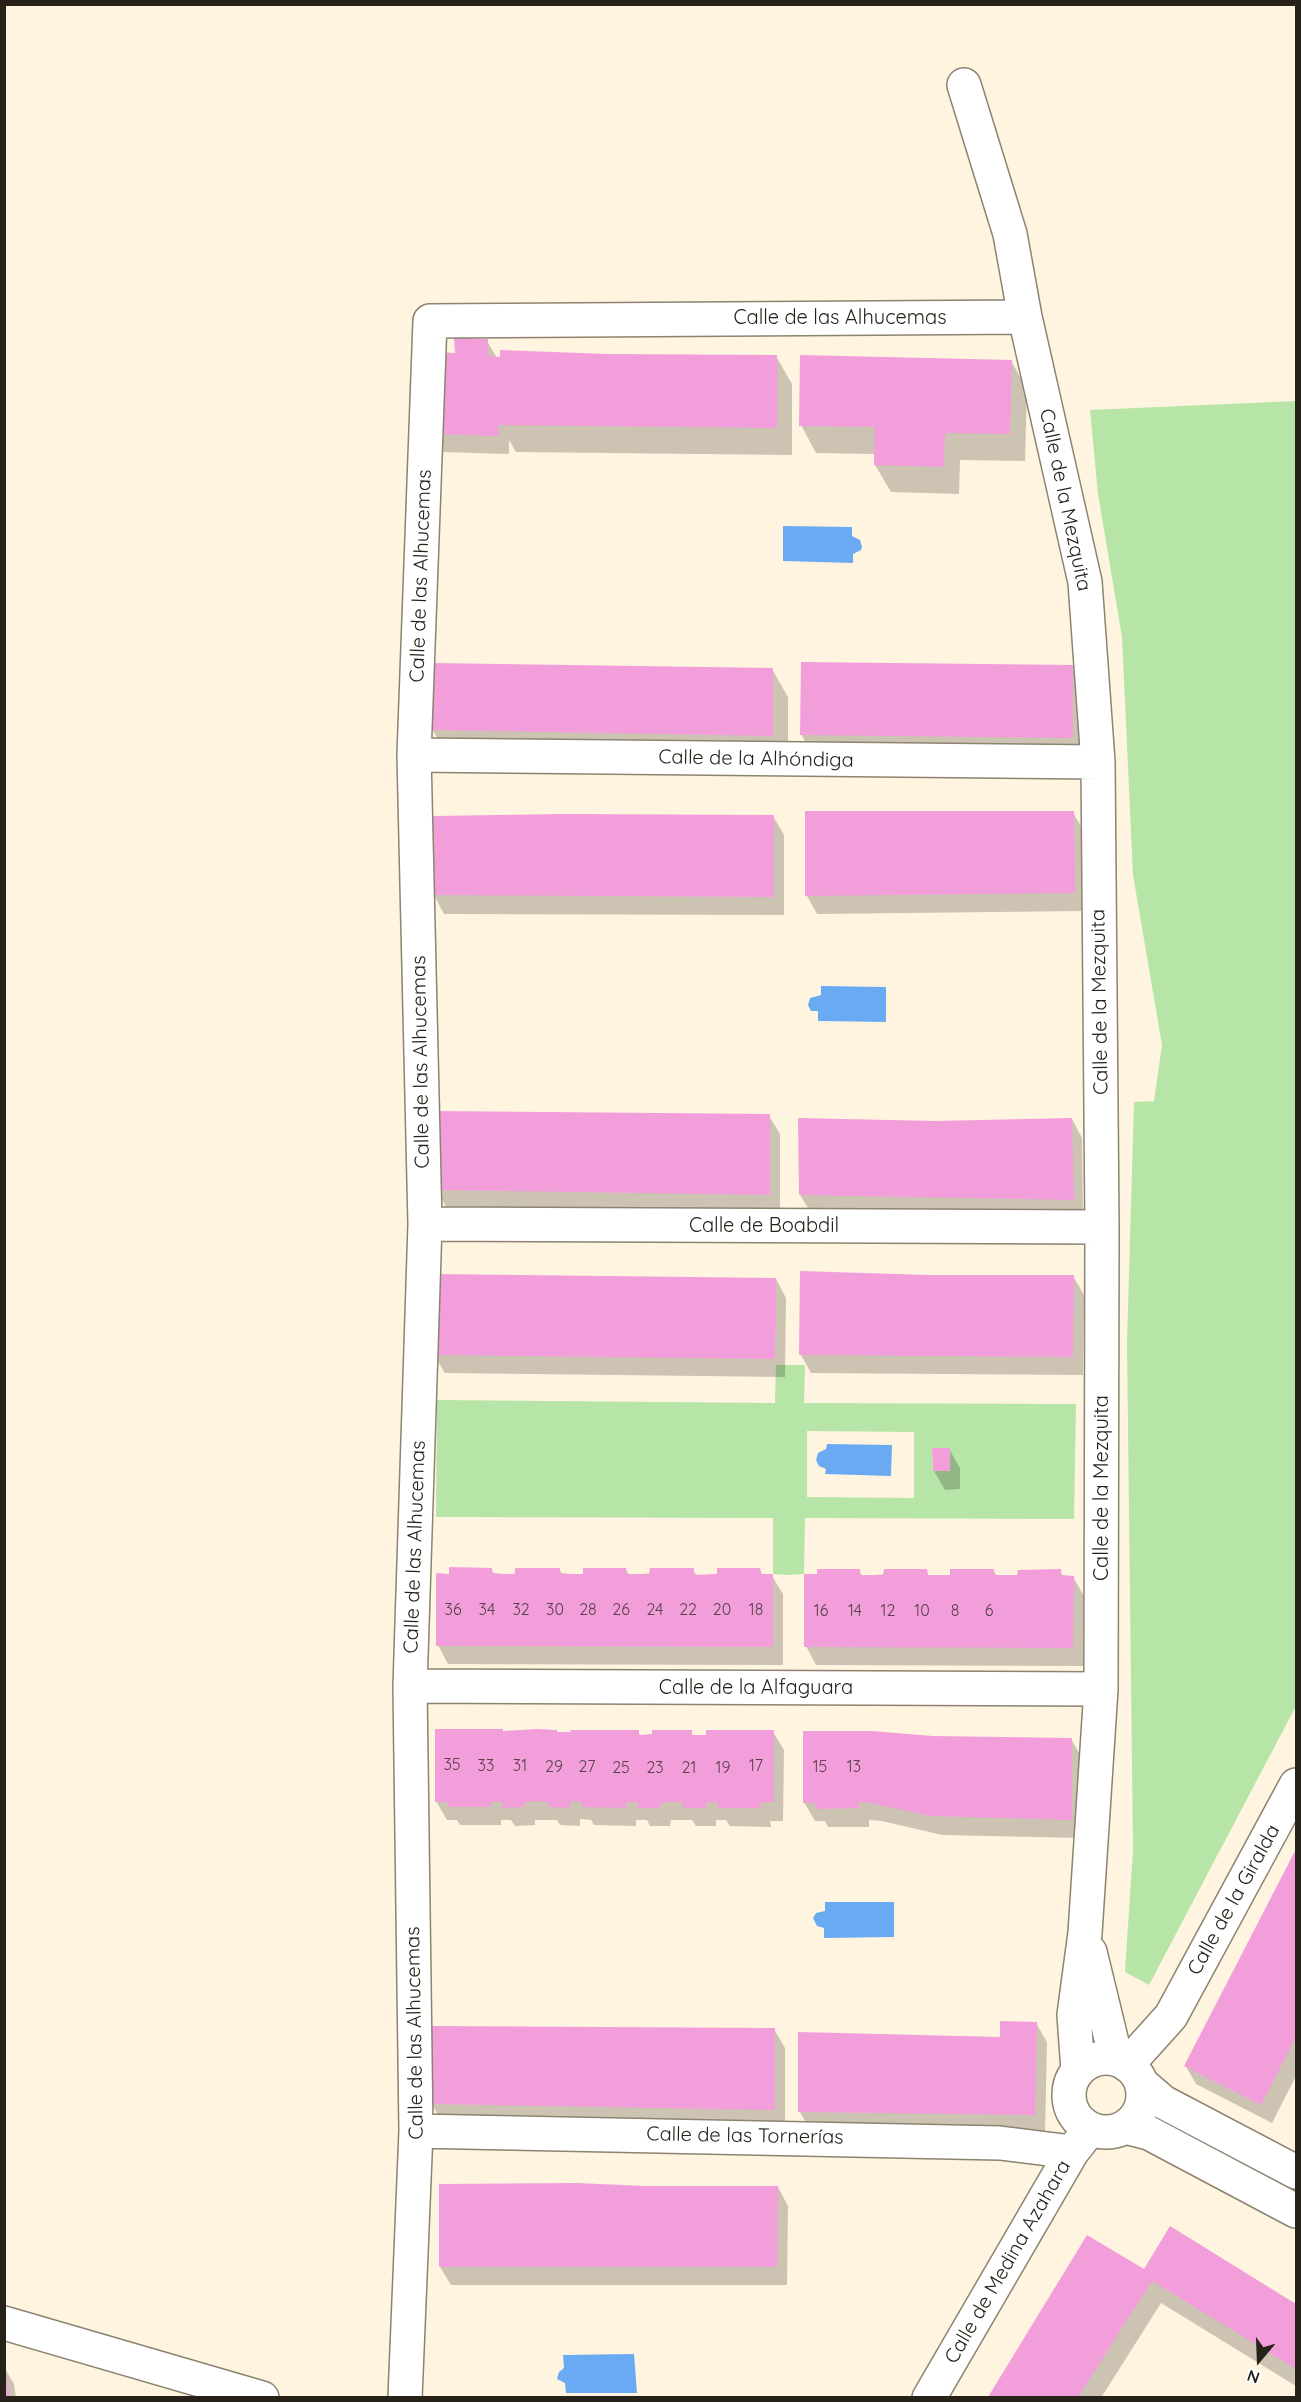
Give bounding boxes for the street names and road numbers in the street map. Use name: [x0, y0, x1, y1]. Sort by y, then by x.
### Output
street label: Calle de las Alhucemas: [733, 306, 947, 330]
street label: Calle de la Mezquita: [1034, 407, 1096, 593]
street label: Calle de las Alhucemas: [405, 469, 437, 683]
street label: Calle de la Alhóndiga: [658, 745, 854, 773]
street label: Calle de la Mezquita: [1086, 909, 1114, 1095]
street label: Calle de las Alhucemas: [407, 955, 435, 1169]
street label: Calle de Boabdil: [689, 1214, 839, 1238]
street label: Calle de la Mezquita: [1090, 1395, 1114, 1581]
street label: Calle de las Alhucemas: [399, 1440, 431, 1654]
street label: Calle de la Alfaguara: [659, 1676, 853, 1700]
street label: Calle de la Giralda: [1183, 1821, 1285, 1979]
street label: Calle de las Alhucemas: [401, 1926, 429, 2140]
street label: Calle de las Tornerías: [646, 2122, 844, 2150]
street label: Calle de Medina Azahara: [940, 2156, 1076, 2368]

